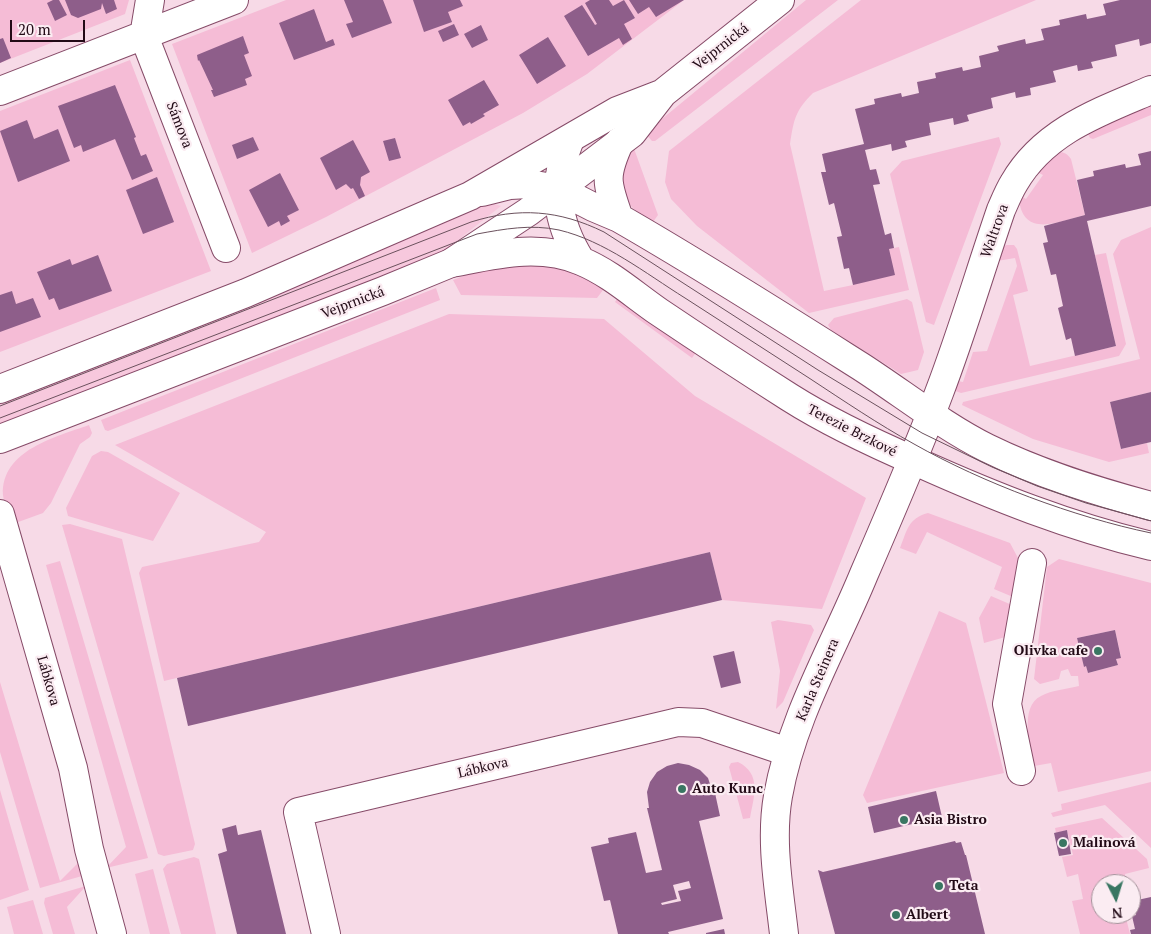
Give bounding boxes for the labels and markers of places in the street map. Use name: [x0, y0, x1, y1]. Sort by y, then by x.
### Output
place label: Olivka cafe: [1014, 643, 1088, 659]
marker: Olivka cafe: [1092, 645, 1104, 657]
place label: Auto Kunc: [692, 781, 763, 797]
marker: Auto Kunc: [676, 783, 688, 795]
place label: Asia Bistro: [914, 812, 987, 828]
marker: Asia Bistro: [898, 814, 910, 826]
place label: Malinová: [1073, 835, 1136, 851]
marker: Malinová: [1057, 837, 1069, 849]
place label: Teta: [949, 878, 978, 894]
marker: Teta: [933, 880, 945, 892]
place label: Albert: [906, 907, 948, 923]
marker: Albert: [890, 909, 902, 921]

